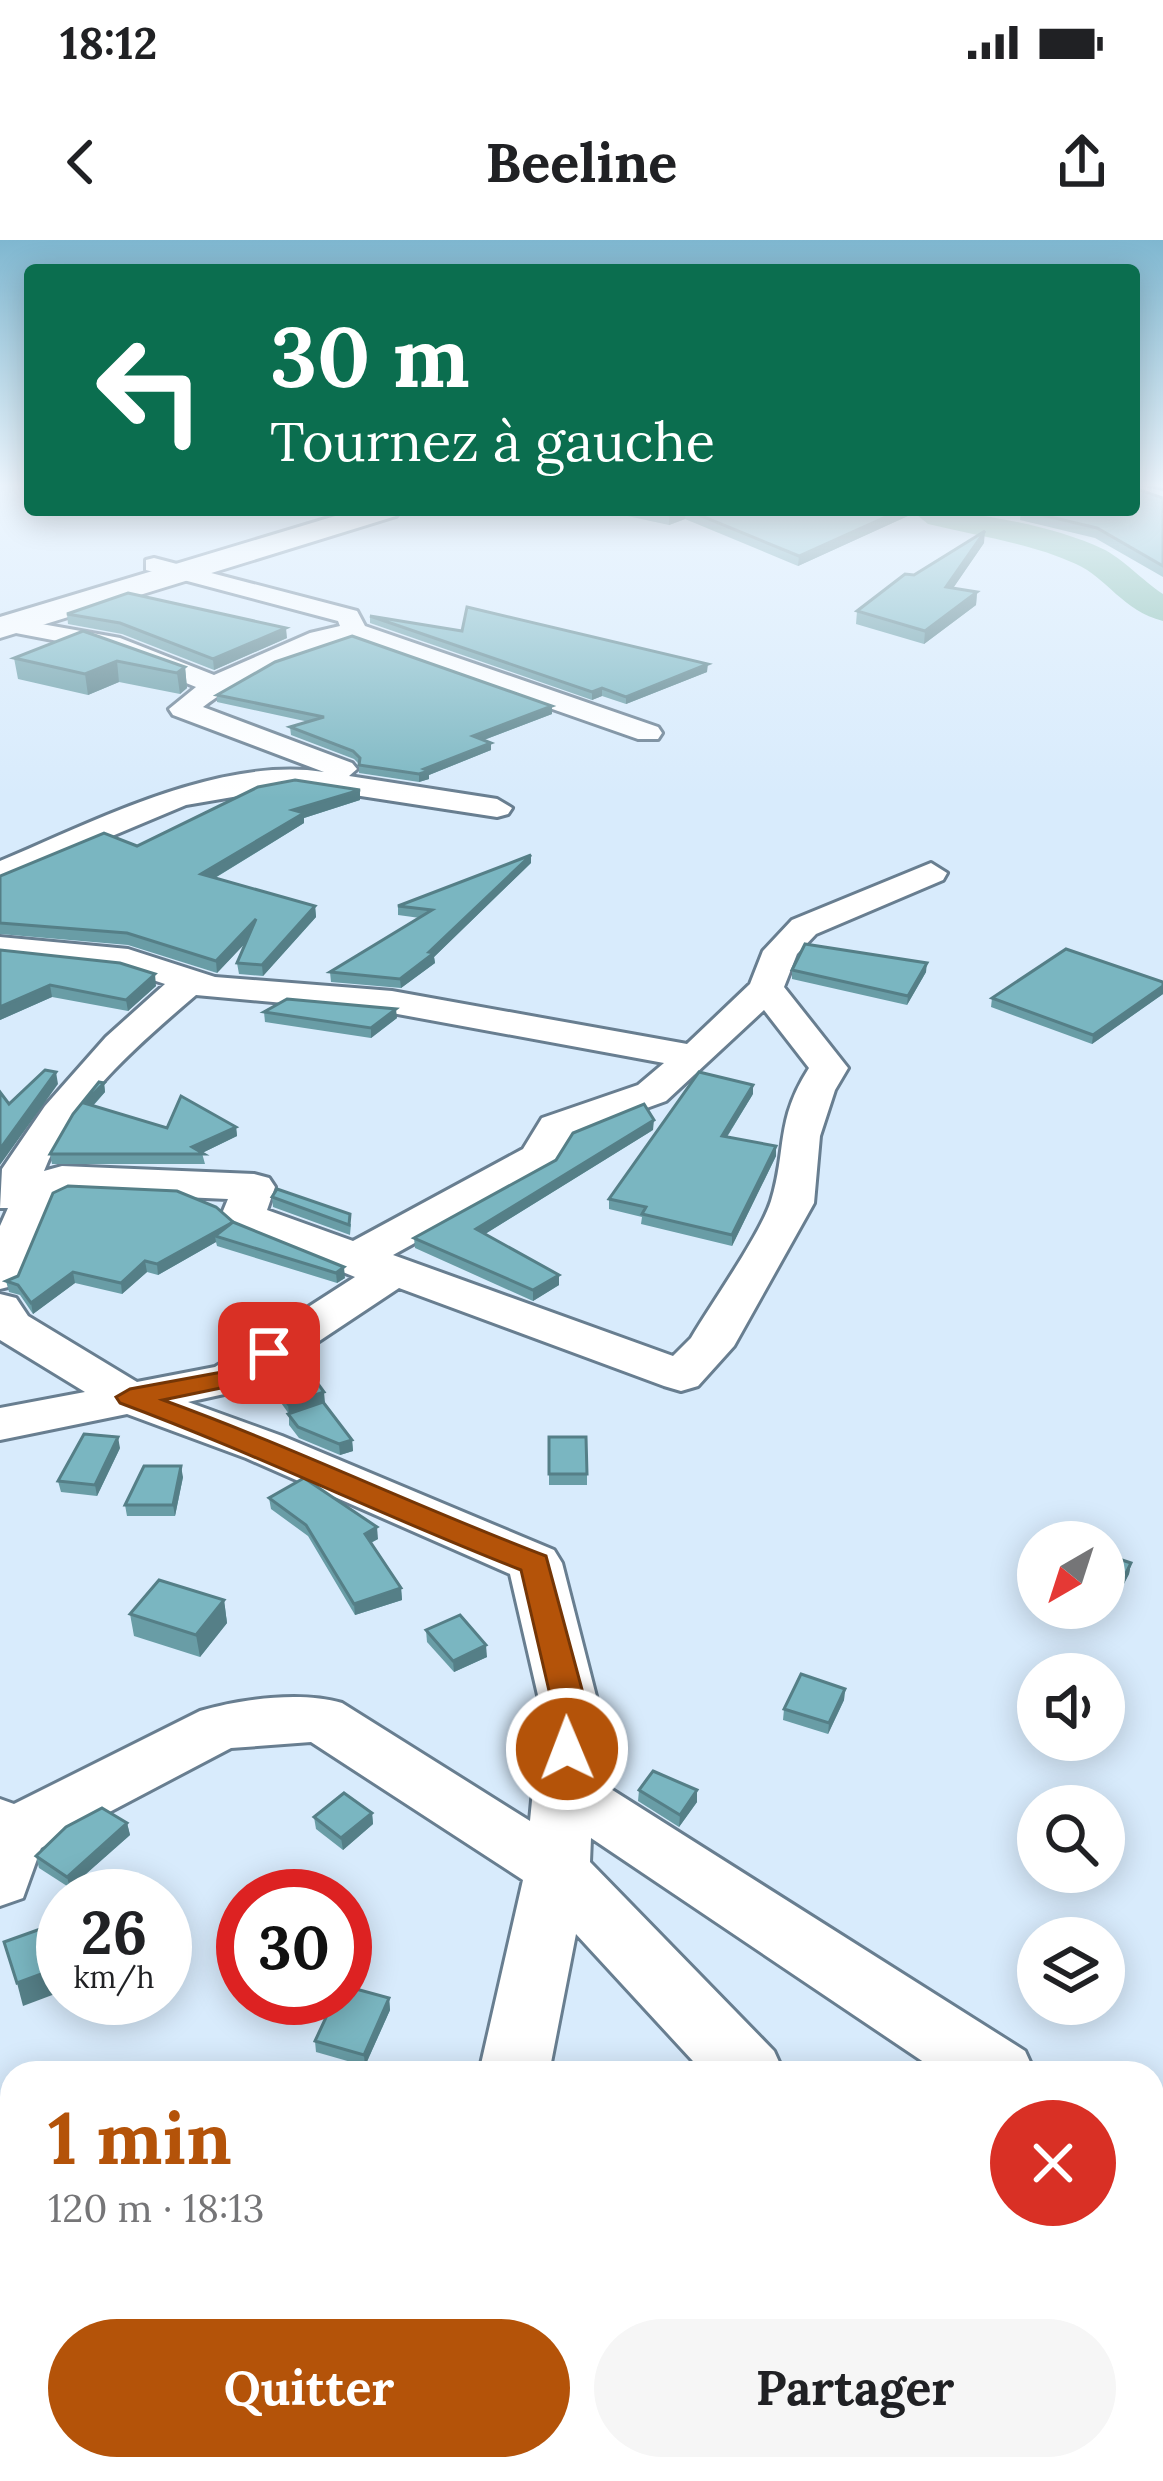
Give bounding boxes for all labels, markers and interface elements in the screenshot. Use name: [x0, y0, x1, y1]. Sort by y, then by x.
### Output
text: 18:12: [60, 14, 158, 71]
text: Beeline: [486, 128, 677, 197]
icon: back: [48, 129, 114, 195]
icon: share: [1049, 129, 1115, 195]
text: 30 m: [270, 302, 470, 410]
icon: left: [72, 312, 228, 468]
text: Tournez à gauche: [270, 407, 715, 476]
pin: [218, 1302, 320, 1404]
icon: arrive: [236, 1320, 302, 1386]
north arrow: [1017, 1521, 1125, 1629]
map controls: [1017, 1521, 1125, 2025]
button: sound: [1017, 1653, 1125, 1761]
position arrow: [504, 1686, 630, 1812]
button: search: [1017, 1785, 1125, 1893]
speed limit sign: 30: [216, 1869, 372, 2025]
text: 26: [81, 1894, 147, 1970]
button: layers: [1017, 1917, 1125, 2025]
text: km/h: [73, 1958, 155, 1996]
text: 1 min: [48, 2092, 232, 2184]
button: close: [990, 2100, 1116, 2226]
text: 120 m · 18:13: [48, 2183, 265, 2233]
button: Quitter: [48, 2319, 570, 2457]
button: Partager: [594, 2319, 1116, 2457]

